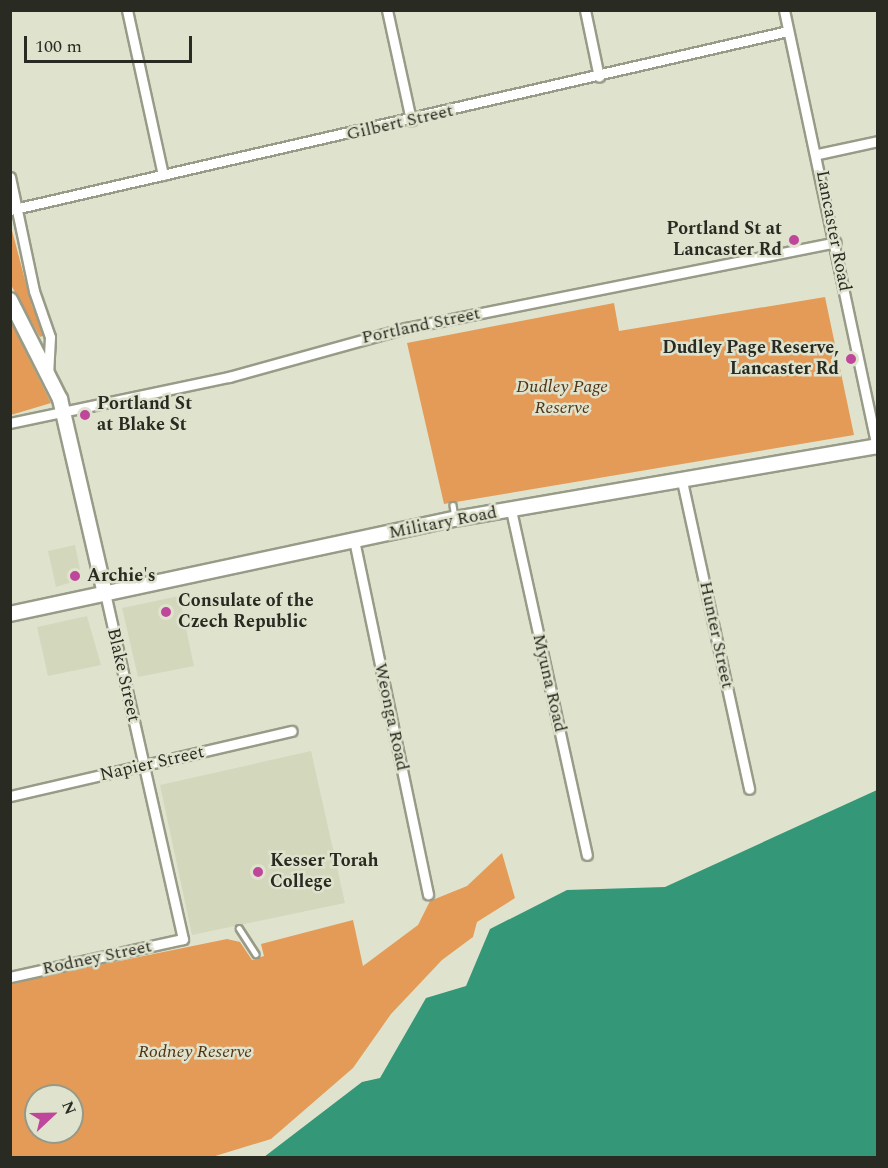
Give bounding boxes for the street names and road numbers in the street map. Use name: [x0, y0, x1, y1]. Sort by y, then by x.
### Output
street label: Gilbert Street: [345, 100, 455, 146]
street label: Lancaster Road: [811, 169, 855, 293]
street label: Portland Street: [360, 303, 482, 349]
street label: Military Road: [387, 502, 499, 544]
street label: Hunter Street: [694, 579, 738, 691]
street label: Blake Street: [102, 626, 144, 724]
street label: Myuna Road: [527, 632, 571, 734]
street label: Weonga Road: [369, 661, 413, 773]
street label: Napier Street: [98, 742, 206, 786]
street label: Rodney Street: [40, 936, 154, 980]

